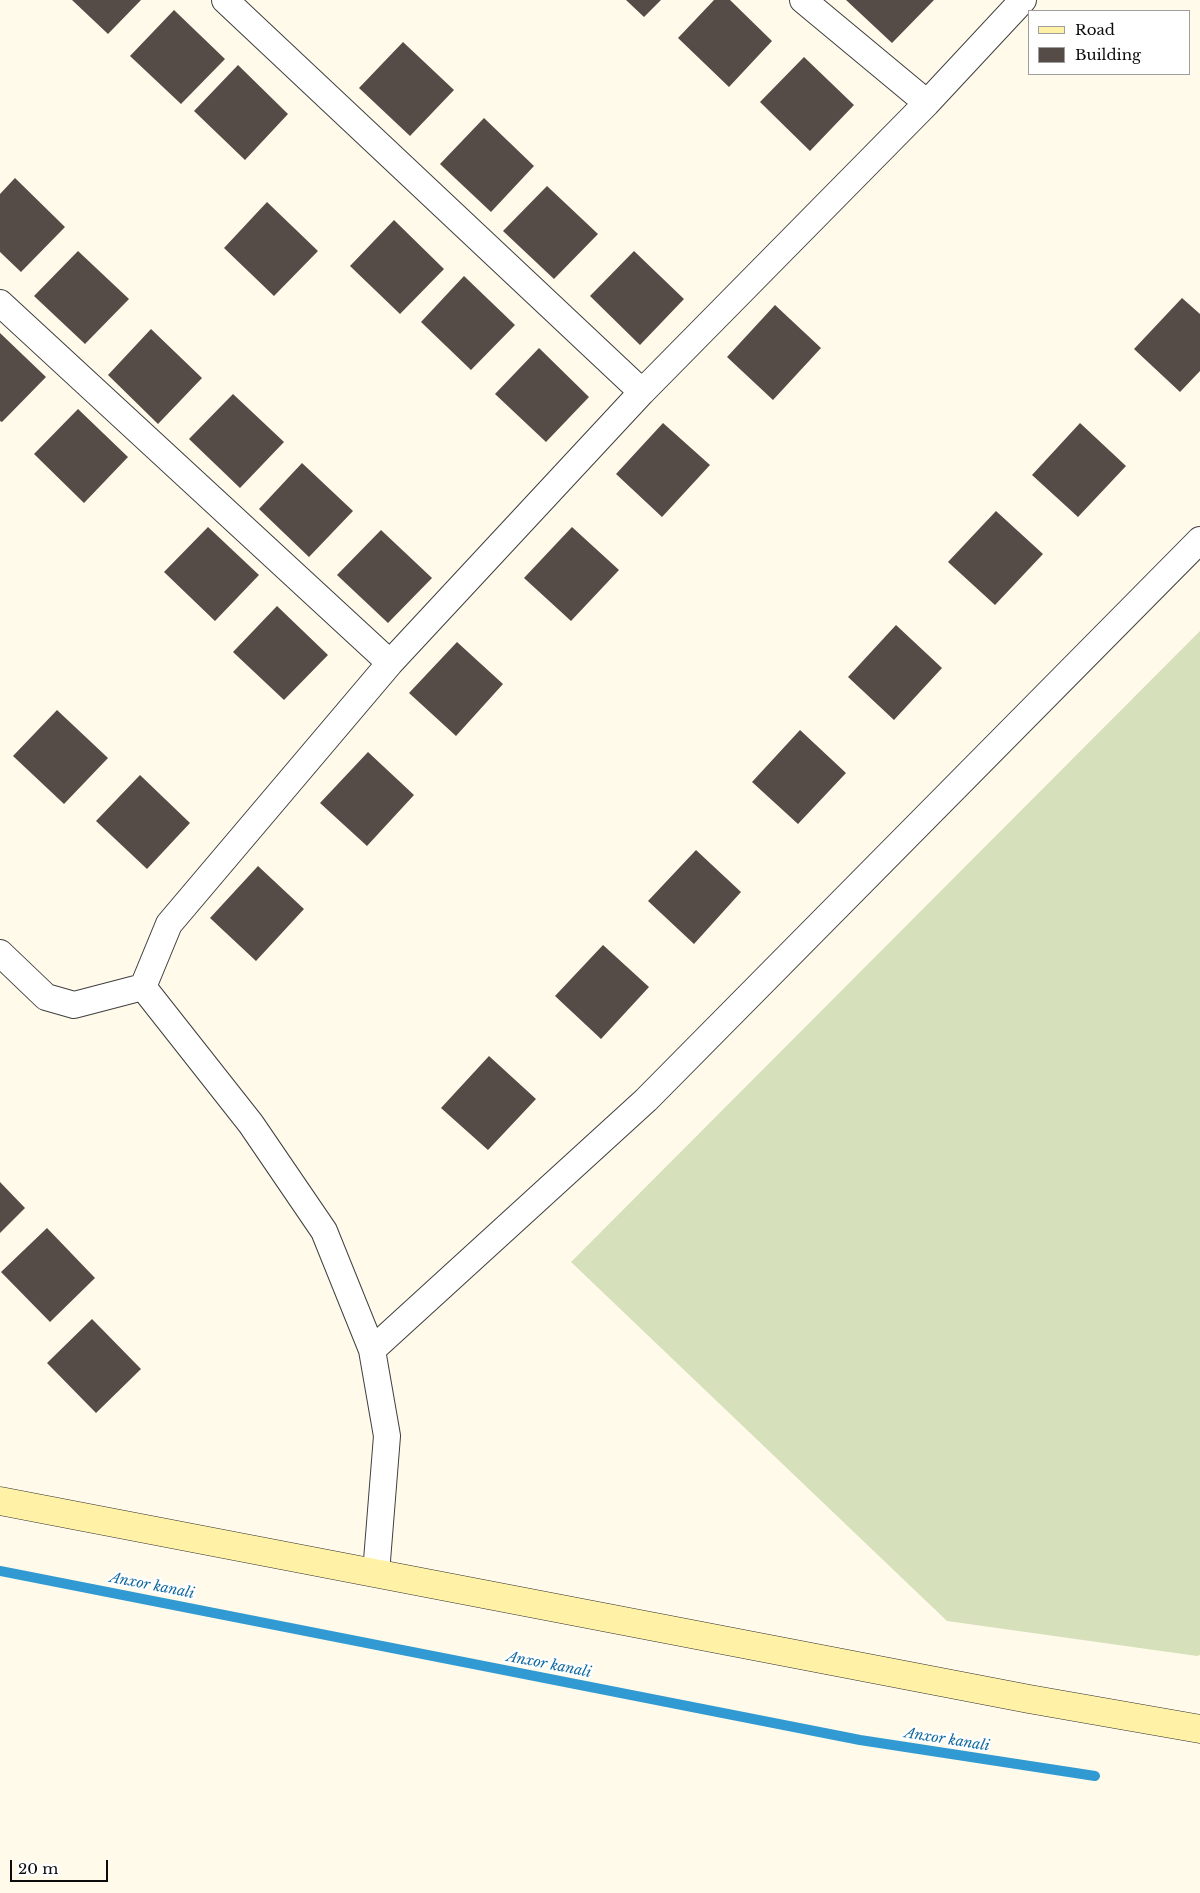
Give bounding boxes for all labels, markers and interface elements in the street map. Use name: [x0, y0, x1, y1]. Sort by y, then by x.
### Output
legend: [1028, 10, 1190, 75]
text: Road: [1075, 20, 1115, 39]
text: Building: [1075, 45, 1141, 64]
water label: Anxor kanali: [108, 1570, 196, 1602]
water label: Anxor kanali: [505, 1649, 593, 1681]
water label: Anxor kanali: [903, 1725, 991, 1755]
scale bar: [12, 1850, 110, 1882]
text: 20 m: [18, 1859, 58, 1878]

